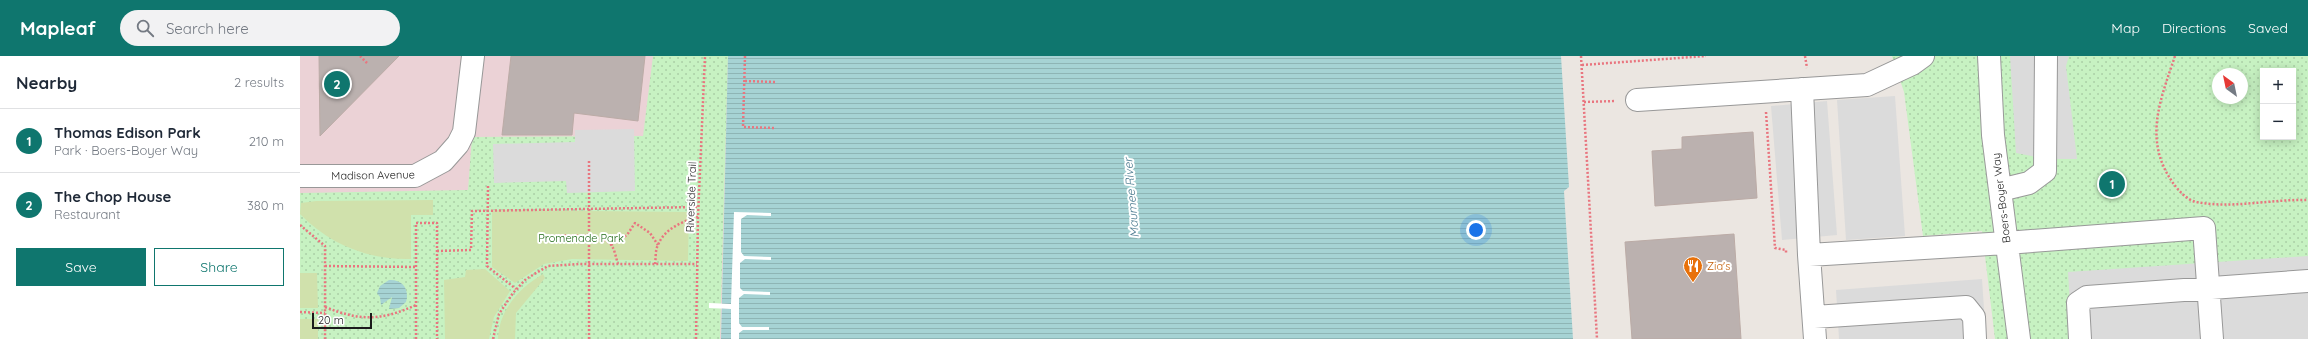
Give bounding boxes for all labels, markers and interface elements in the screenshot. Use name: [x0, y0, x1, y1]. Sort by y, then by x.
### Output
search box: [120, 10, 400, 46]
text: Mapleaf: [20, 16, 96, 40]
icon: search: [134, 17, 156, 39]
text: Search here: [166, 19, 249, 38]
text: Map: [2111, 19, 2140, 37]
text: Directions: [2162, 19, 2226, 37]
text: Saved: [2248, 19, 2288, 37]
north arrow: [2212, 68, 2248, 104]
map controls: [2260, 68, 2296, 140]
button: +: [2260, 68, 2296, 104]
pin: 2: [324, 69, 350, 99]
text: Nearby: [16, 72, 77, 93]
text: 2 results: [234, 74, 284, 90]
button: −: [2260, 104, 2296, 140]
text: Thomas Edison Park: [54, 123, 201, 142]
text: 1: [26, 133, 32, 149]
text: 210 m: [249, 133, 284, 149]
text: Park · Boers-Boyer Way: [54, 142, 198, 158]
street label: Boers-Boyer Way: [1989, 152, 2013, 244]
water label: Maumee River: [1120, 156, 1142, 238]
street label: Riverside Trail: [683, 161, 699, 233]
street label: Madison Avenue: [331, 167, 415, 183]
pin: 1: [2099, 169, 2125, 199]
text: The Chop House: [54, 187, 171, 206]
text: 2: [25, 197, 33, 213]
text: 380 m: [247, 197, 284, 213]
text: Restaurant: [54, 206, 120, 222]
your location: [1466, 220, 1486, 240]
park label: Promenade Park: [538, 231, 624, 245]
button: Save: [16, 248, 146, 286]
button: Share: [154, 248, 284, 286]
restaurant icon: Zia's: [1682, 255, 1704, 283]
place label: Zia's: [1707, 259, 1730, 273]
scale bar: [312, 311, 372, 330]
text: 20 m: [318, 313, 344, 327]

